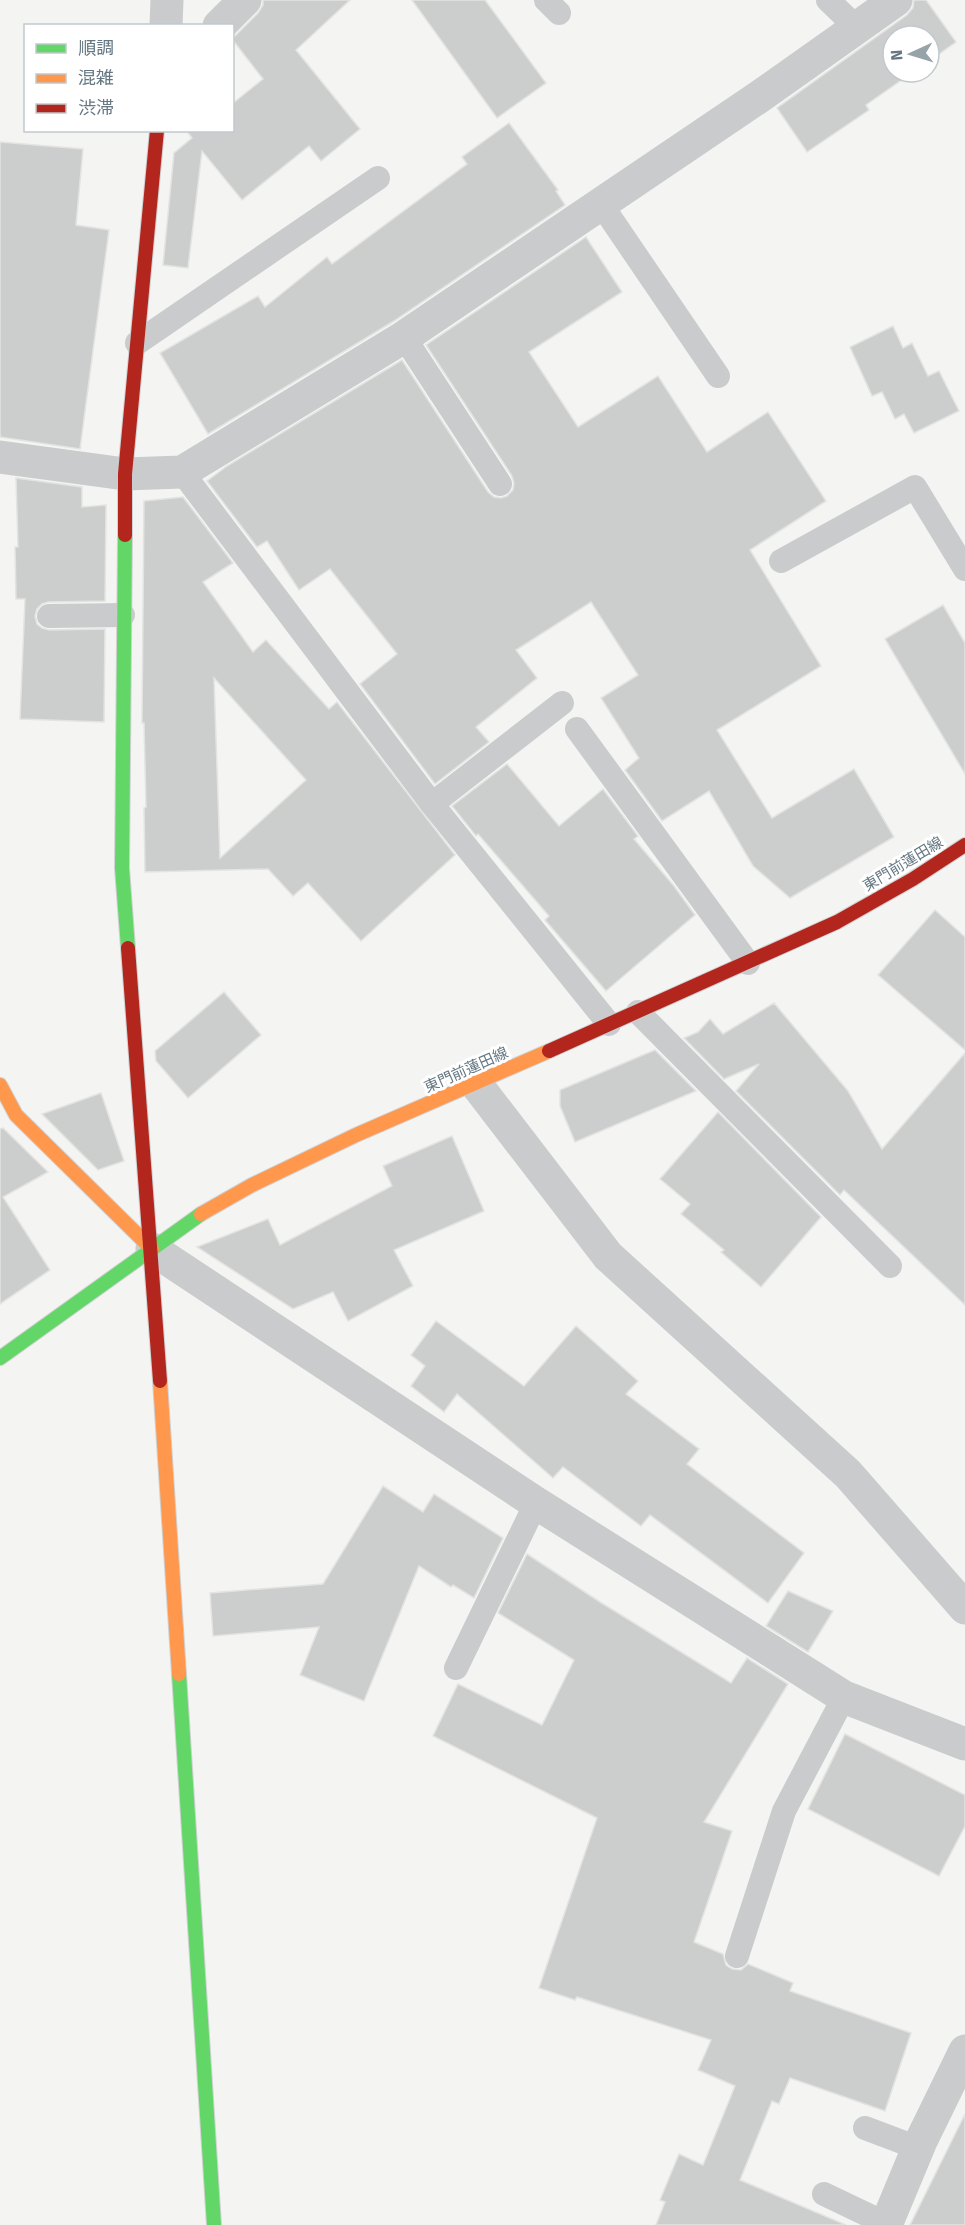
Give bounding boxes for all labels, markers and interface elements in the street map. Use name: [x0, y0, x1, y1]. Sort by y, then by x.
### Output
legend: [24, 24, 234, 132]
north arrow: [881, 24, 941, 84]
text: 順調: [78, 37, 114, 59]
text: N: [887, 49, 906, 61]
text: 混雑: [78, 67, 114, 89]
text: 渋滞: [78, 97, 114, 119]
street label: 東門前蓮田線: [860, 833, 946, 895]
street label: 東門前蓮田線: [421, 1043, 511, 1097]

